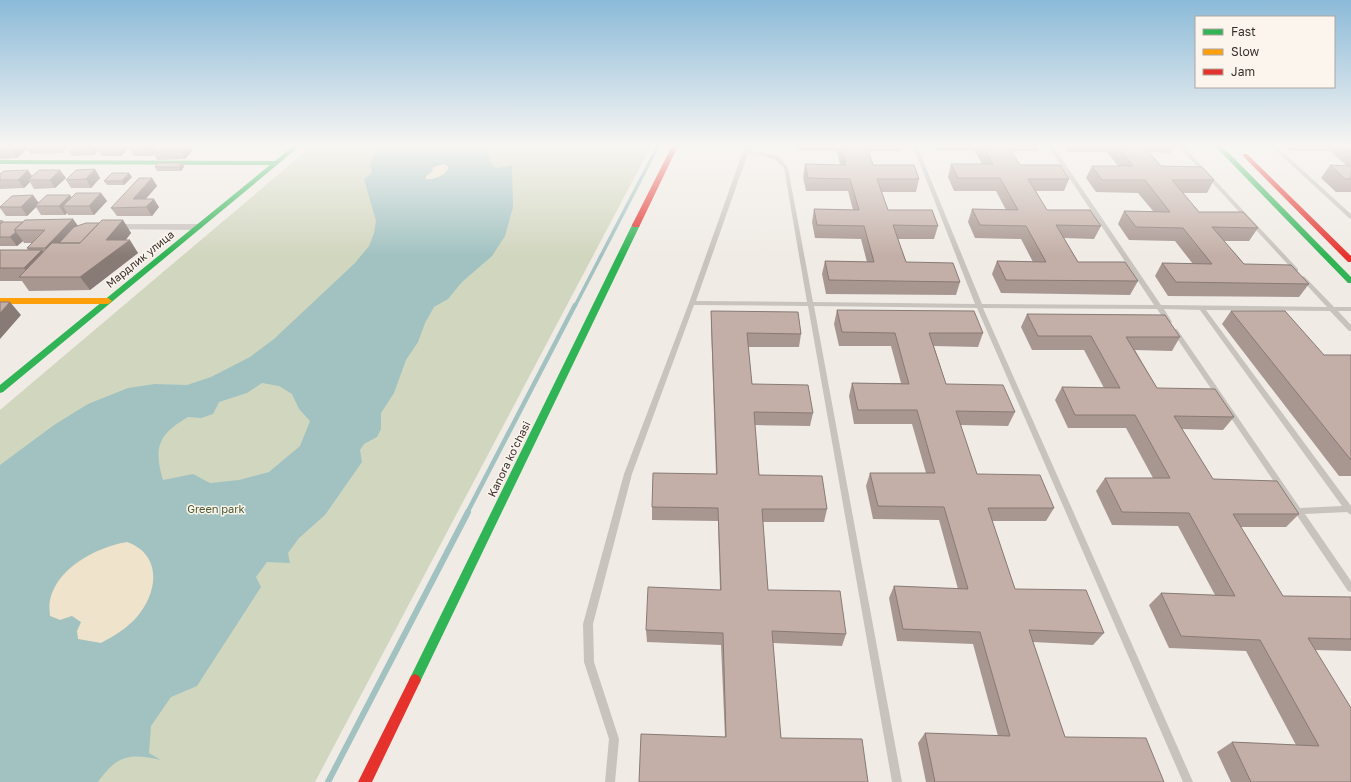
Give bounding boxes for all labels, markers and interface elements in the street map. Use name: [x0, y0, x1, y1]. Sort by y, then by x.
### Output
legend: [1195, 16, 1335, 88]
text: Fast: [1231, 24, 1256, 39]
text: Slow: [1231, 44, 1259, 59]
text: Jam: [1231, 64, 1255, 79]
street label: Мардлик улица: [103, 227, 176, 290]
street label: Kanora ko'chasi: [485, 419, 533, 499]
park label: Green park: [187, 502, 245, 515]

